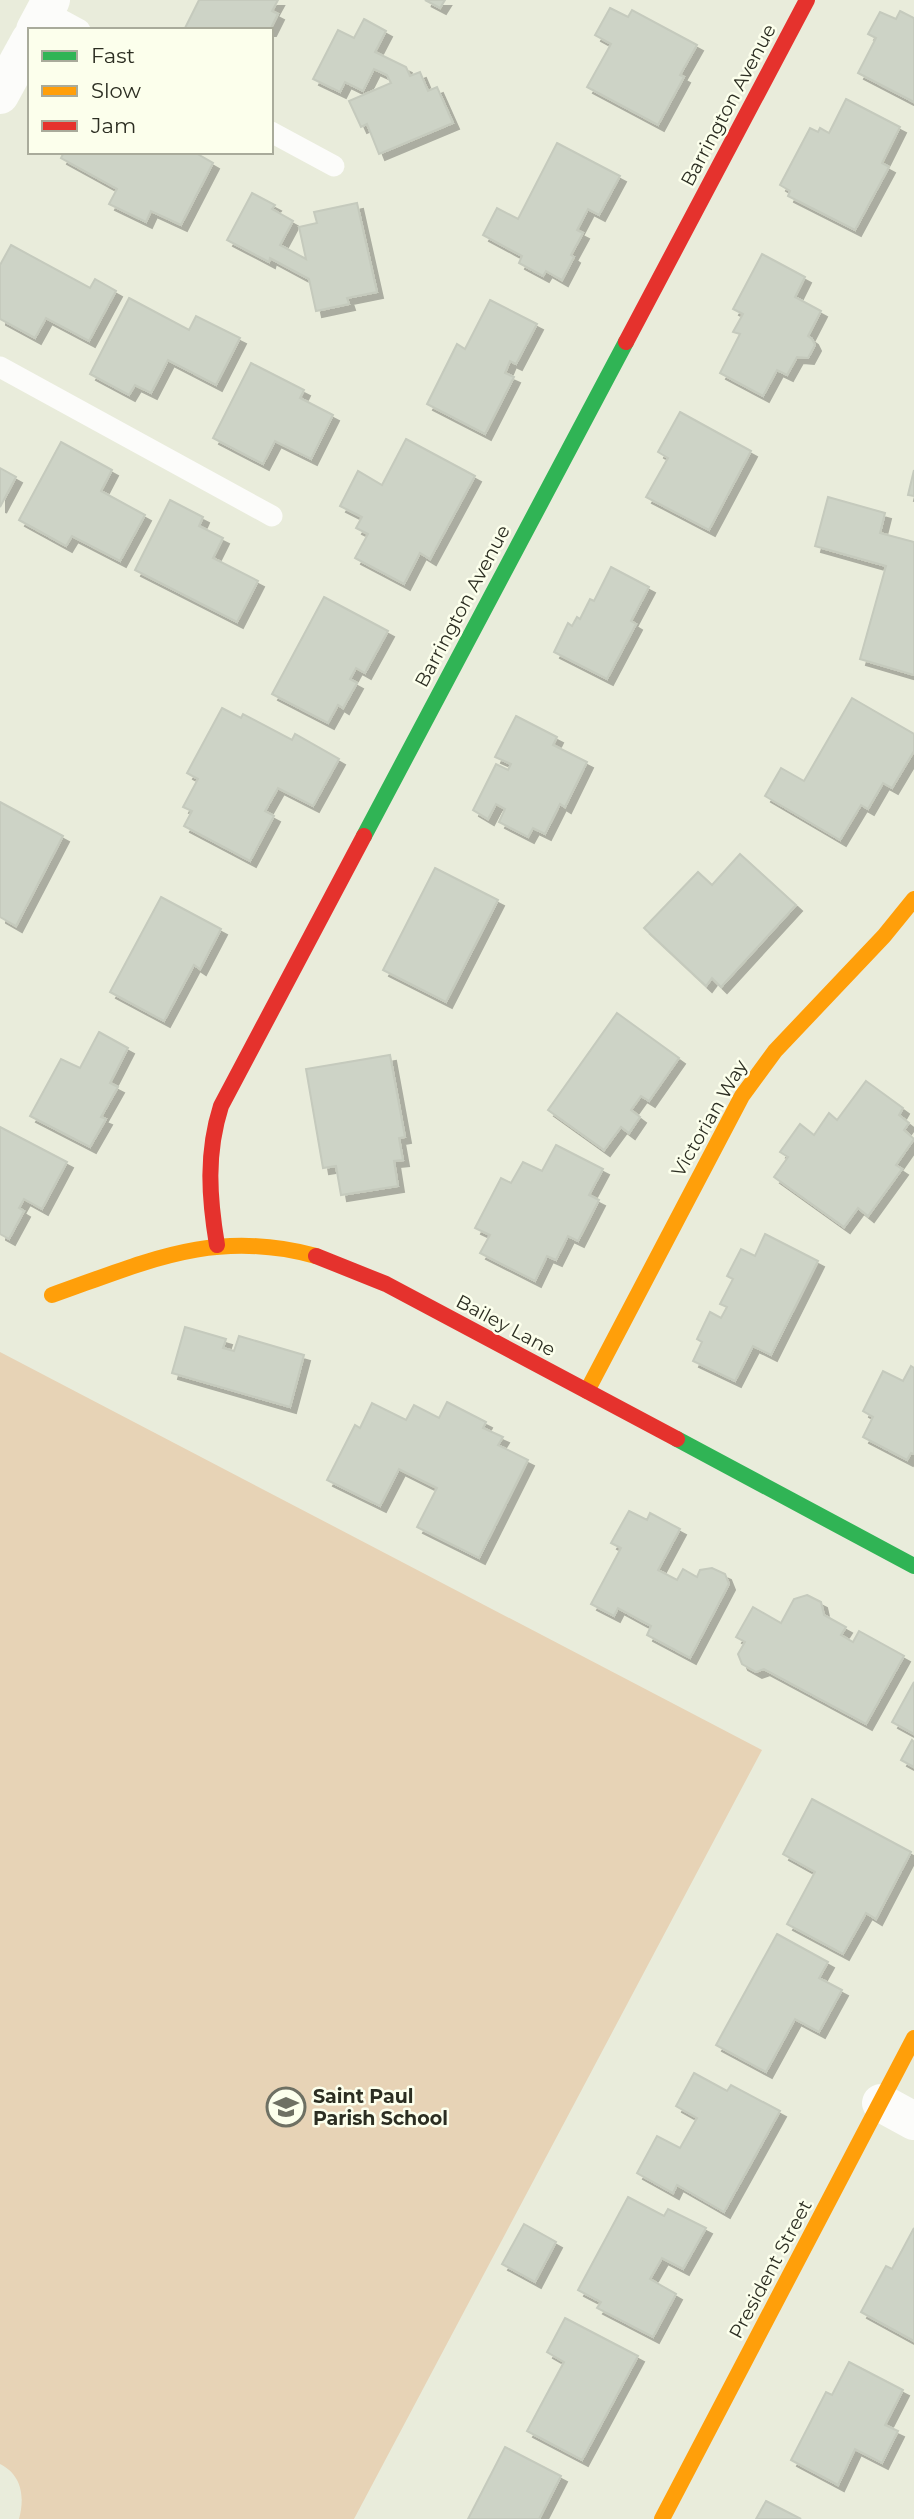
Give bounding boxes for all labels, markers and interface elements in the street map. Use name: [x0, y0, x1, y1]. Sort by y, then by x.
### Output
street label: Barrington Avenue: [676, 20, 781, 190]
legend: [28, 28, 273, 154]
text: Fast: [91, 43, 135, 68]
text: Slow: [91, 78, 141, 103]
text: Jam: [90, 113, 136, 138]
street label: Barrington Avenue: [410, 521, 515, 691]
street label: Victorian Way: [667, 1055, 752, 1181]
street label: Bailey Lane: [452, 1290, 559, 1361]
place label: Saint Paul Parish School: [313, 2085, 448, 2130]
school or university icon: Saint Paul Parish School: [265, 2086, 307, 2128]
street label: President Street: [724, 2196, 817, 2343]

